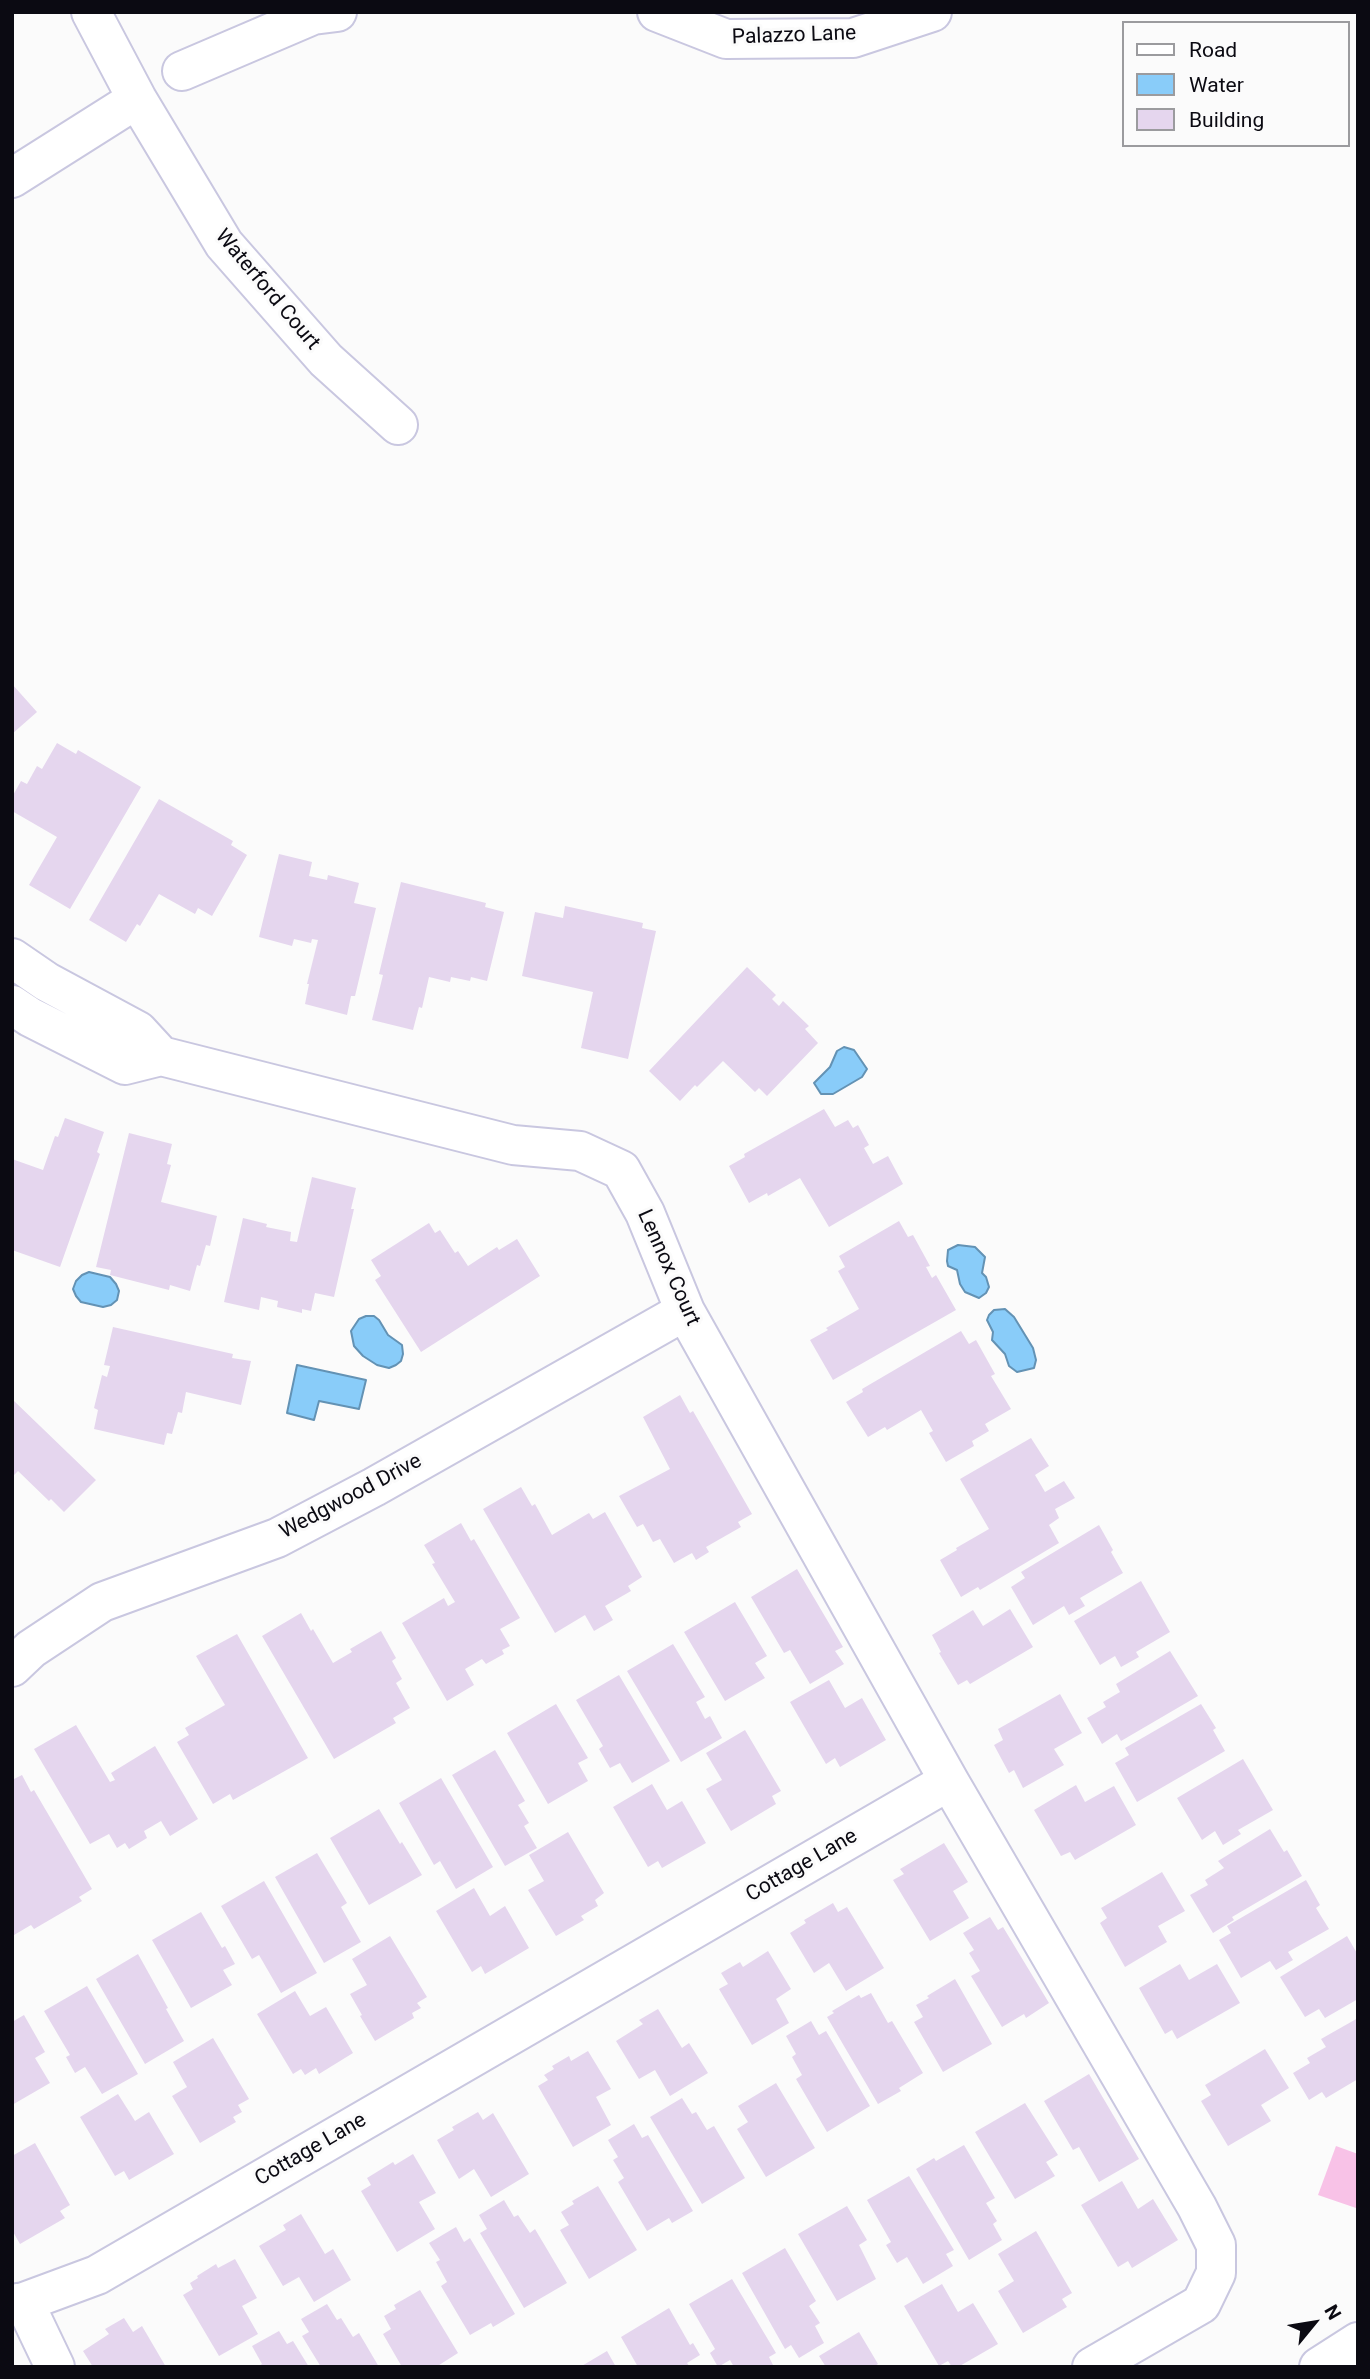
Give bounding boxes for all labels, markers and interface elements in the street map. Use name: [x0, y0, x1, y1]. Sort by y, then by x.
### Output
street label: Palazzo Lane: [731, 21, 857, 51]
legend: [1122, 21, 1349, 147]
text: Road: [1189, 38, 1237, 62]
text: Water: [1189, 73, 1244, 97]
text: Building: [1189, 108, 1264, 132]
street label: Waterford Court: [209, 224, 325, 356]
street label: Lennox Court: [631, 1206, 705, 1330]
street label: Wedgwood Drive: [276, 1449, 426, 1545]
street label: Cottage Lane: [742, 1824, 862, 1908]
street label: Cottage Lane: [251, 2108, 371, 2192]
north arrow: [1279, 2288, 1349, 2358]
text: N: [1319, 2301, 1346, 2324]

